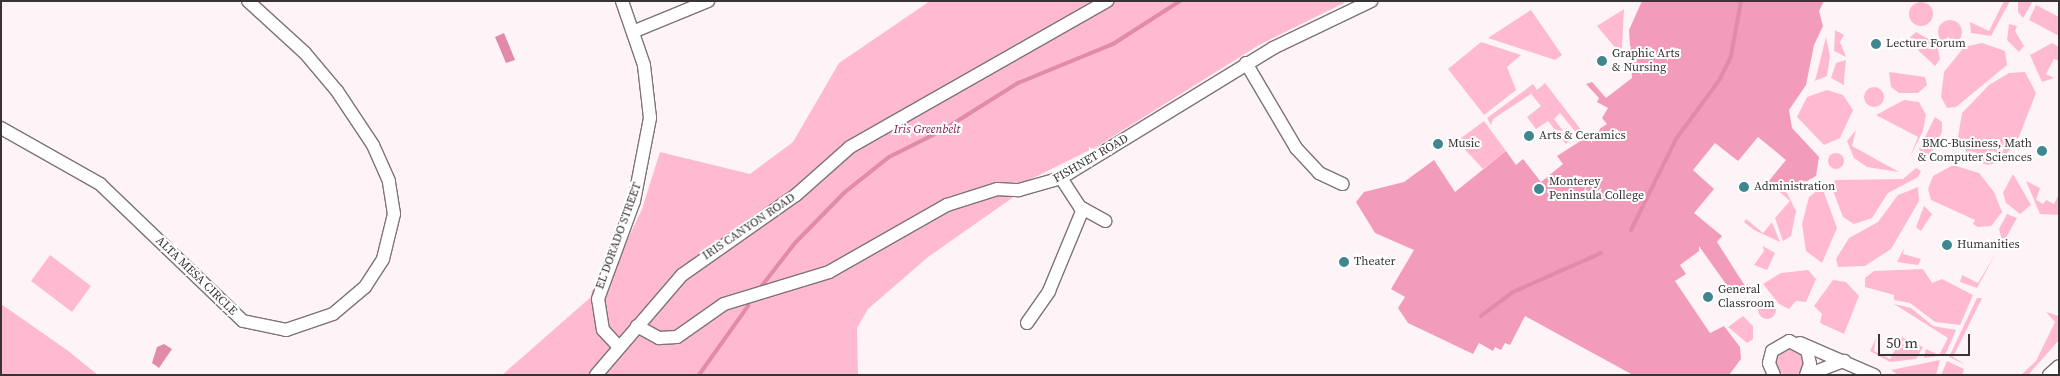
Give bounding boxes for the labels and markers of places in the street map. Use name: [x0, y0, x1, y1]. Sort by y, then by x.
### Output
place label: Lecture Forum: [1886, 37, 1966, 51]
marker: Lecture Forum: [1870, 38, 1882, 50]
place label: Graphic Arts & Nursing: [1612, 47, 1680, 75]
marker: Graphic Arts & Nursing: [1596, 55, 1608, 67]
place label: Arts & Ceramics: [1539, 129, 1626, 143]
marker: Arts & Ceramics: [1523, 130, 1535, 142]
place label: Music: [1448, 137, 1480, 151]
place label: BMC-Business, Math & Computer Sciences: [1918, 137, 2032, 165]
marker: Music: [1432, 138, 1444, 150]
marker: BMC-Business, Math & Computer Sciences: [2036, 145, 2048, 157]
place label: Monterey Peninsula College: [1549, 175, 1644, 203]
place label: Administration: [1754, 180, 1835, 194]
marker: Administration: [1738, 181, 1750, 193]
marker: Monterey Peninsula College: [1533, 183, 1545, 195]
place label: Humanities: [1957, 238, 2020, 252]
marker: Humanities: [1941, 239, 1953, 251]
place label: Theater: [1354, 255, 1396, 269]
marker: Theater: [1338, 256, 1350, 268]
place label: General Classroom: [1718, 283, 1774, 311]
marker: General Classroom: [1702, 291, 1714, 303]

